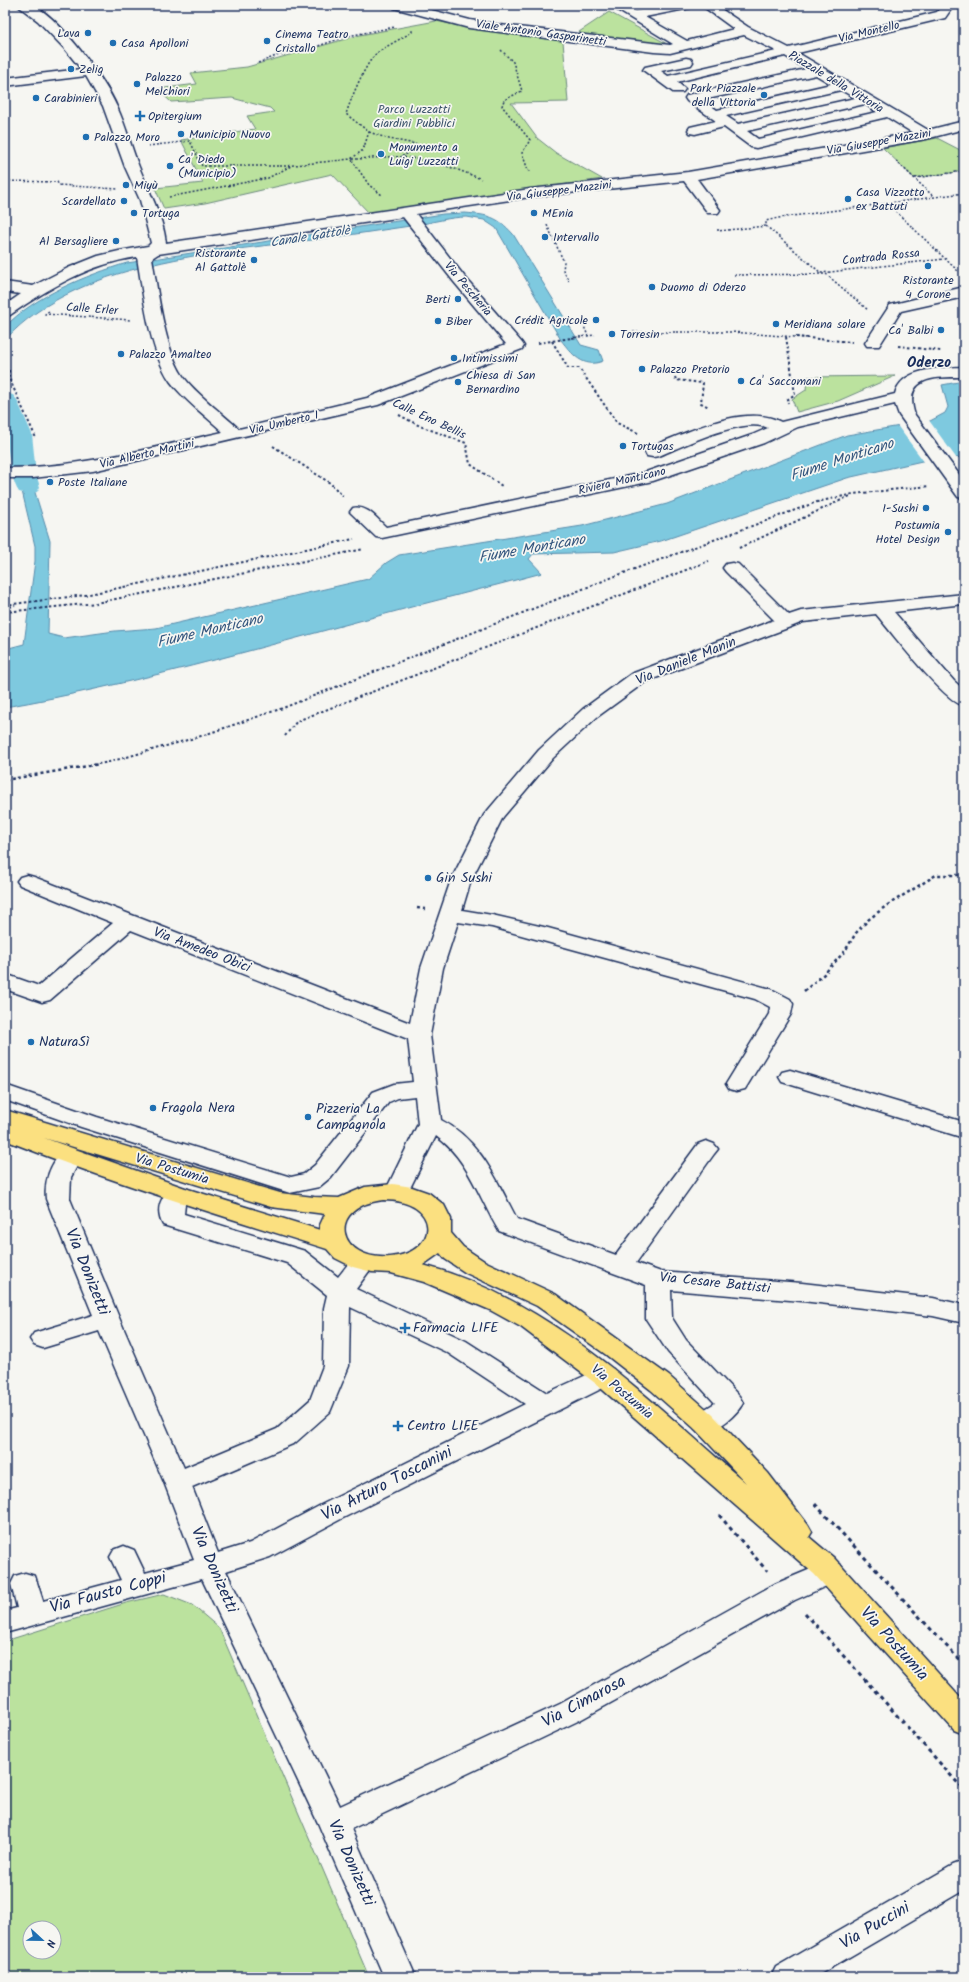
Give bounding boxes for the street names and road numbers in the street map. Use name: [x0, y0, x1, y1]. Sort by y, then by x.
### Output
street label: Viale Antonio Gasparinetti: [475, 14, 609, 52]
street label: Via Montello: [836, 16, 902, 48]
street label: Piazzale della Vittoria: [785, 46, 888, 118]
street label: Via Giuseppe Mazzini: [825, 123, 934, 161]
street label: Via Giuseppe Mazzini: [505, 175, 614, 207]
street label: Contrada Rossa: [841, 243, 921, 271]
street label: Via Pescheria: [439, 257, 497, 321]
street label: Calle Erler: [65, 298, 120, 320]
street label: Calle Eno Bellis: [389, 394, 469, 444]
street label: Via Umberto I: [247, 406, 321, 440]
street label: Via Alberto Martini: [98, 434, 197, 474]
street label: Riviera Monticano: [576, 462, 668, 500]
street label: Via Daniele Manin: [632, 631, 740, 691]
street label: Via Amedeo Obici: [150, 921, 255, 979]
street label: Via Postumia: [132, 1147, 212, 1191]
street label: Via Donizetti: [57, 1224, 117, 1321]
street label: Via Cesare Battisti: [659, 1266, 772, 1300]
street label: Via Postumia: [586, 1359, 658, 1425]
street label: Via Arturo Toscanini: [316, 1439, 458, 1529]
street label: Via Donizetti: [183, 1522, 245, 1618]
street label: Via Fausto Coppi: [47, 1564, 170, 1621]
street label: Via Postumia: [853, 1601, 935, 1687]
street label: Via Cimarosa: [537, 1668, 631, 1736]
street label: Via Donizetti: [320, 1815, 382, 1911]
street label: Via Puccini: [835, 1894, 916, 1957]

